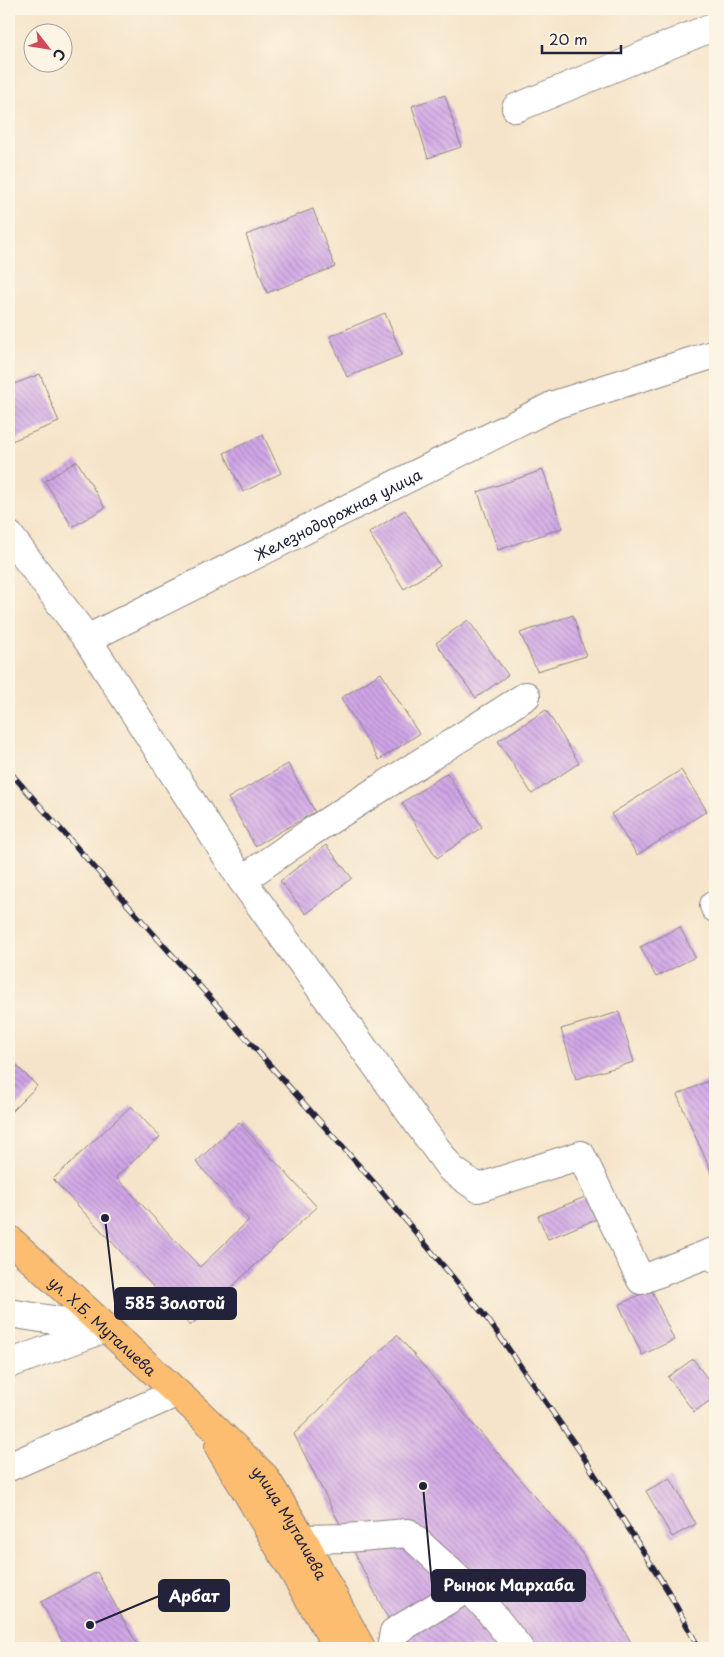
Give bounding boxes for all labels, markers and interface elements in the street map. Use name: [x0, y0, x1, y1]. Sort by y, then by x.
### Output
north arrow: [22, 22, 72, 72]
scale bar: [542, 22, 620, 54]
text: 20 m: [549, 27, 588, 50]
text: С: [48, 45, 71, 65]
street label: Железнодорожная улица: [249, 462, 426, 565]
street label: ул. Х.Б. Муталиева: [44, 1270, 163, 1381]
callout: 585 Золотой: [115, 1288, 236, 1319]
text: 585 Золотой: [125, 1290, 225, 1314]
street label: улица Муталиева: [247, 1459, 334, 1584]
callout: Рынок Мархаба: [432, 1570, 585, 1601]
text: Рынок Мархаба: [443, 1572, 575, 1596]
callout: Арбат: [159, 1580, 229, 1611]
text: Арбат: [168, 1583, 220, 1607]

